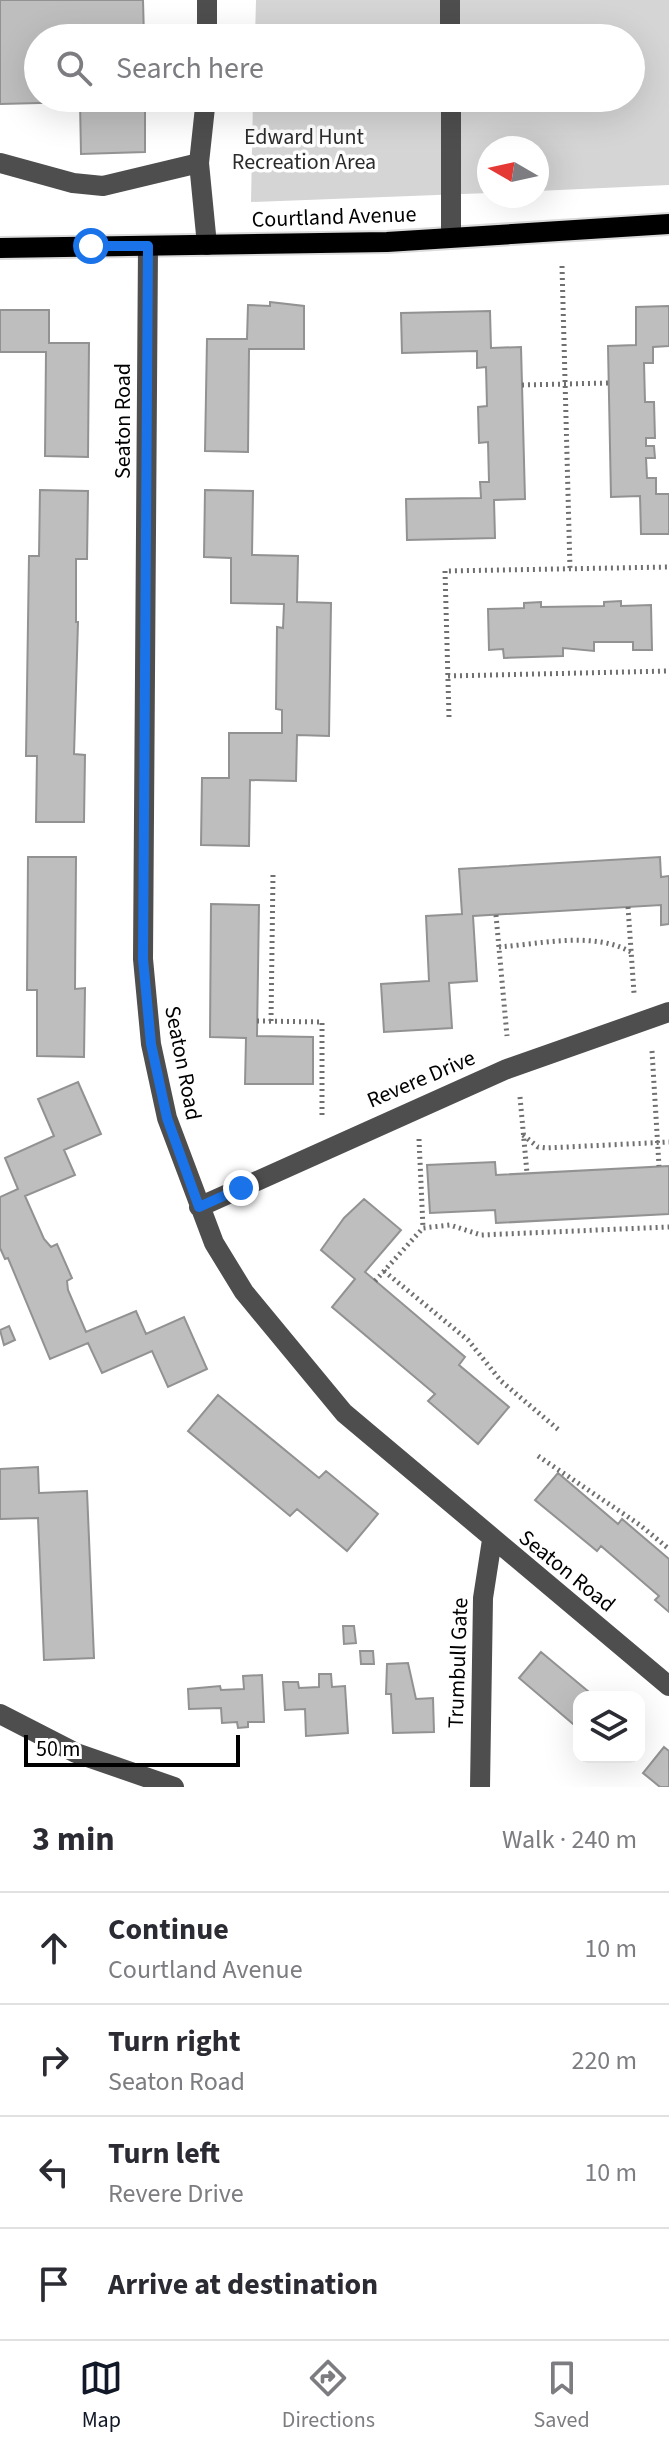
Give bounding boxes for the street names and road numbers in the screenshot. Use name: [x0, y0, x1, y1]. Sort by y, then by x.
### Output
street label: Courtland Avenue: [251, 198, 417, 236]
street label: Seaton Road: [107, 363, 139, 479]
street label: Seaton Road: [156, 1003, 210, 1123]
street label: Revere Drive: [362, 1042, 480, 1116]
street label: Seaton Road: [512, 1522, 622, 1620]
street label: Trumbull Gate: [440, 1597, 476, 1729]

